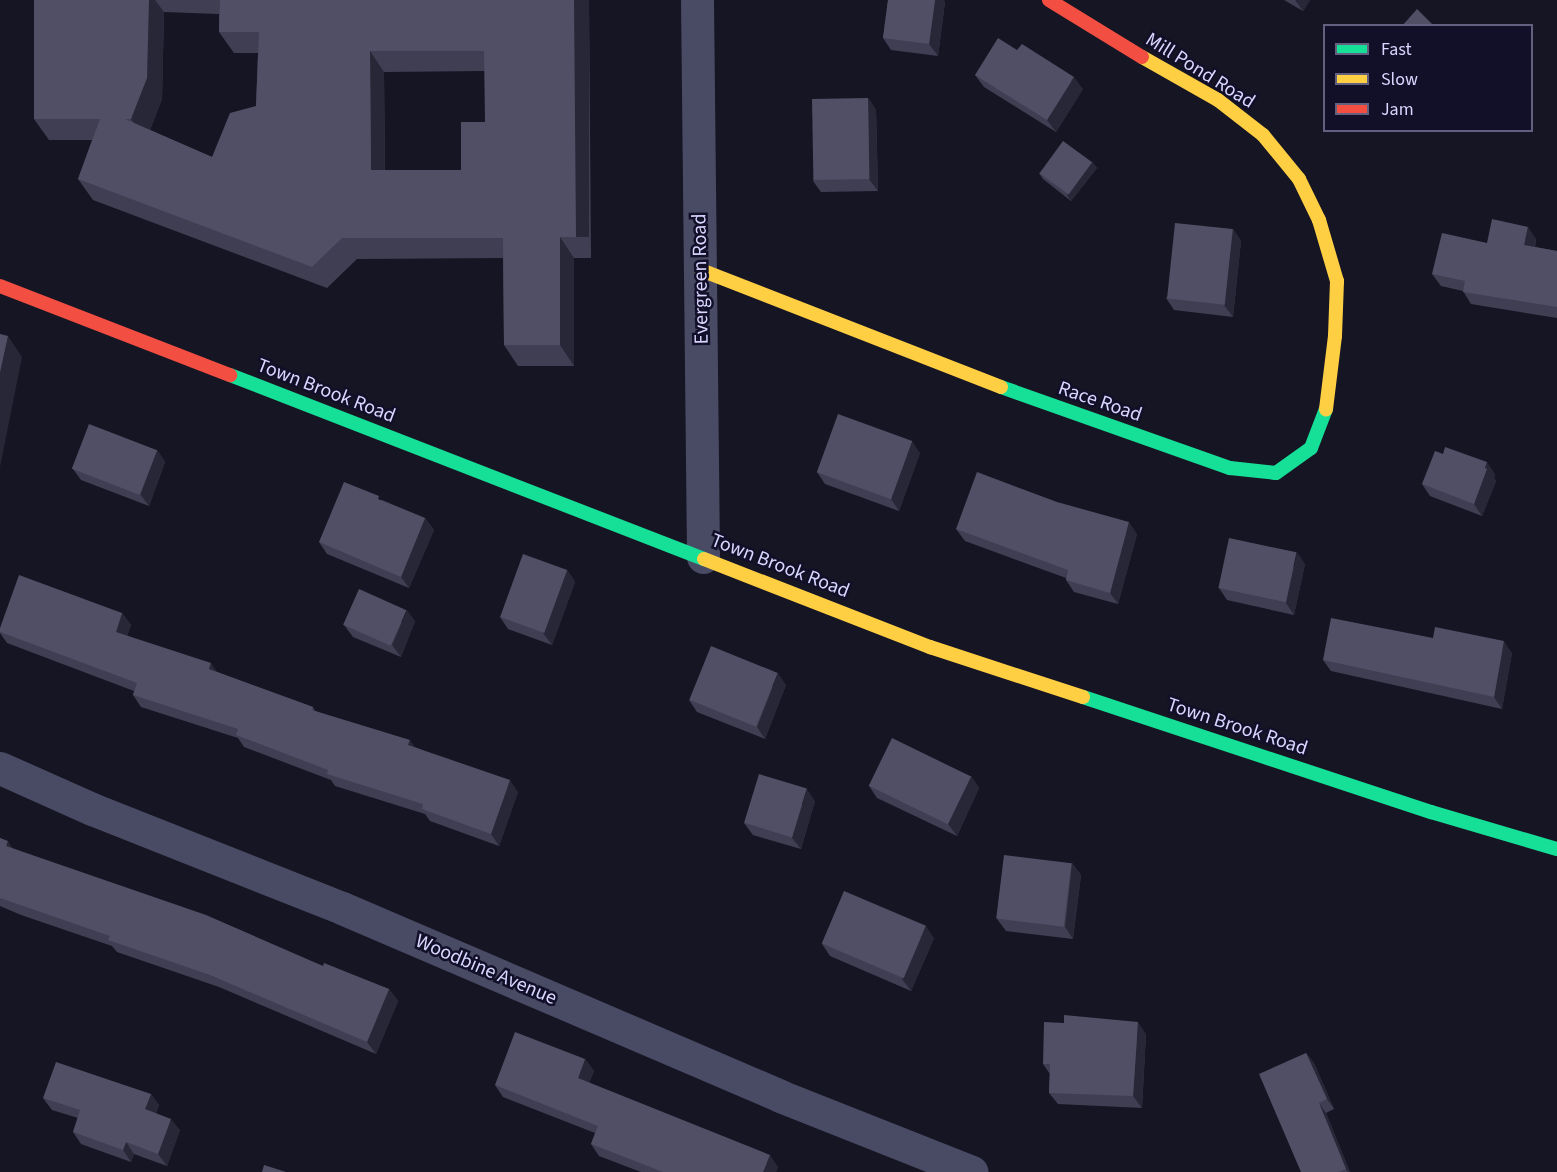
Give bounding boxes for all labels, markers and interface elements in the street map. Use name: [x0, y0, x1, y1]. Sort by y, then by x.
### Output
legend: [1323, 24, 1533, 132]
street label: Mill Pond Road: [1141, 28, 1259, 114]
text: Fast: [1381, 37, 1412, 62]
text: Slow: [1381, 67, 1418, 92]
text: Jam: [1381, 97, 1414, 122]
street label: Evergreen Road: [688, 213, 714, 345]
street label: Town Brook Road: [253, 354, 399, 428]
street label: Race Road: [1055, 377, 1145, 427]
street label: Town Brook Road: [707, 529, 853, 603]
street label: Town Brook Road: [1164, 693, 1310, 761]
street label: Woodbine Avenue: [412, 929, 560, 1011]

